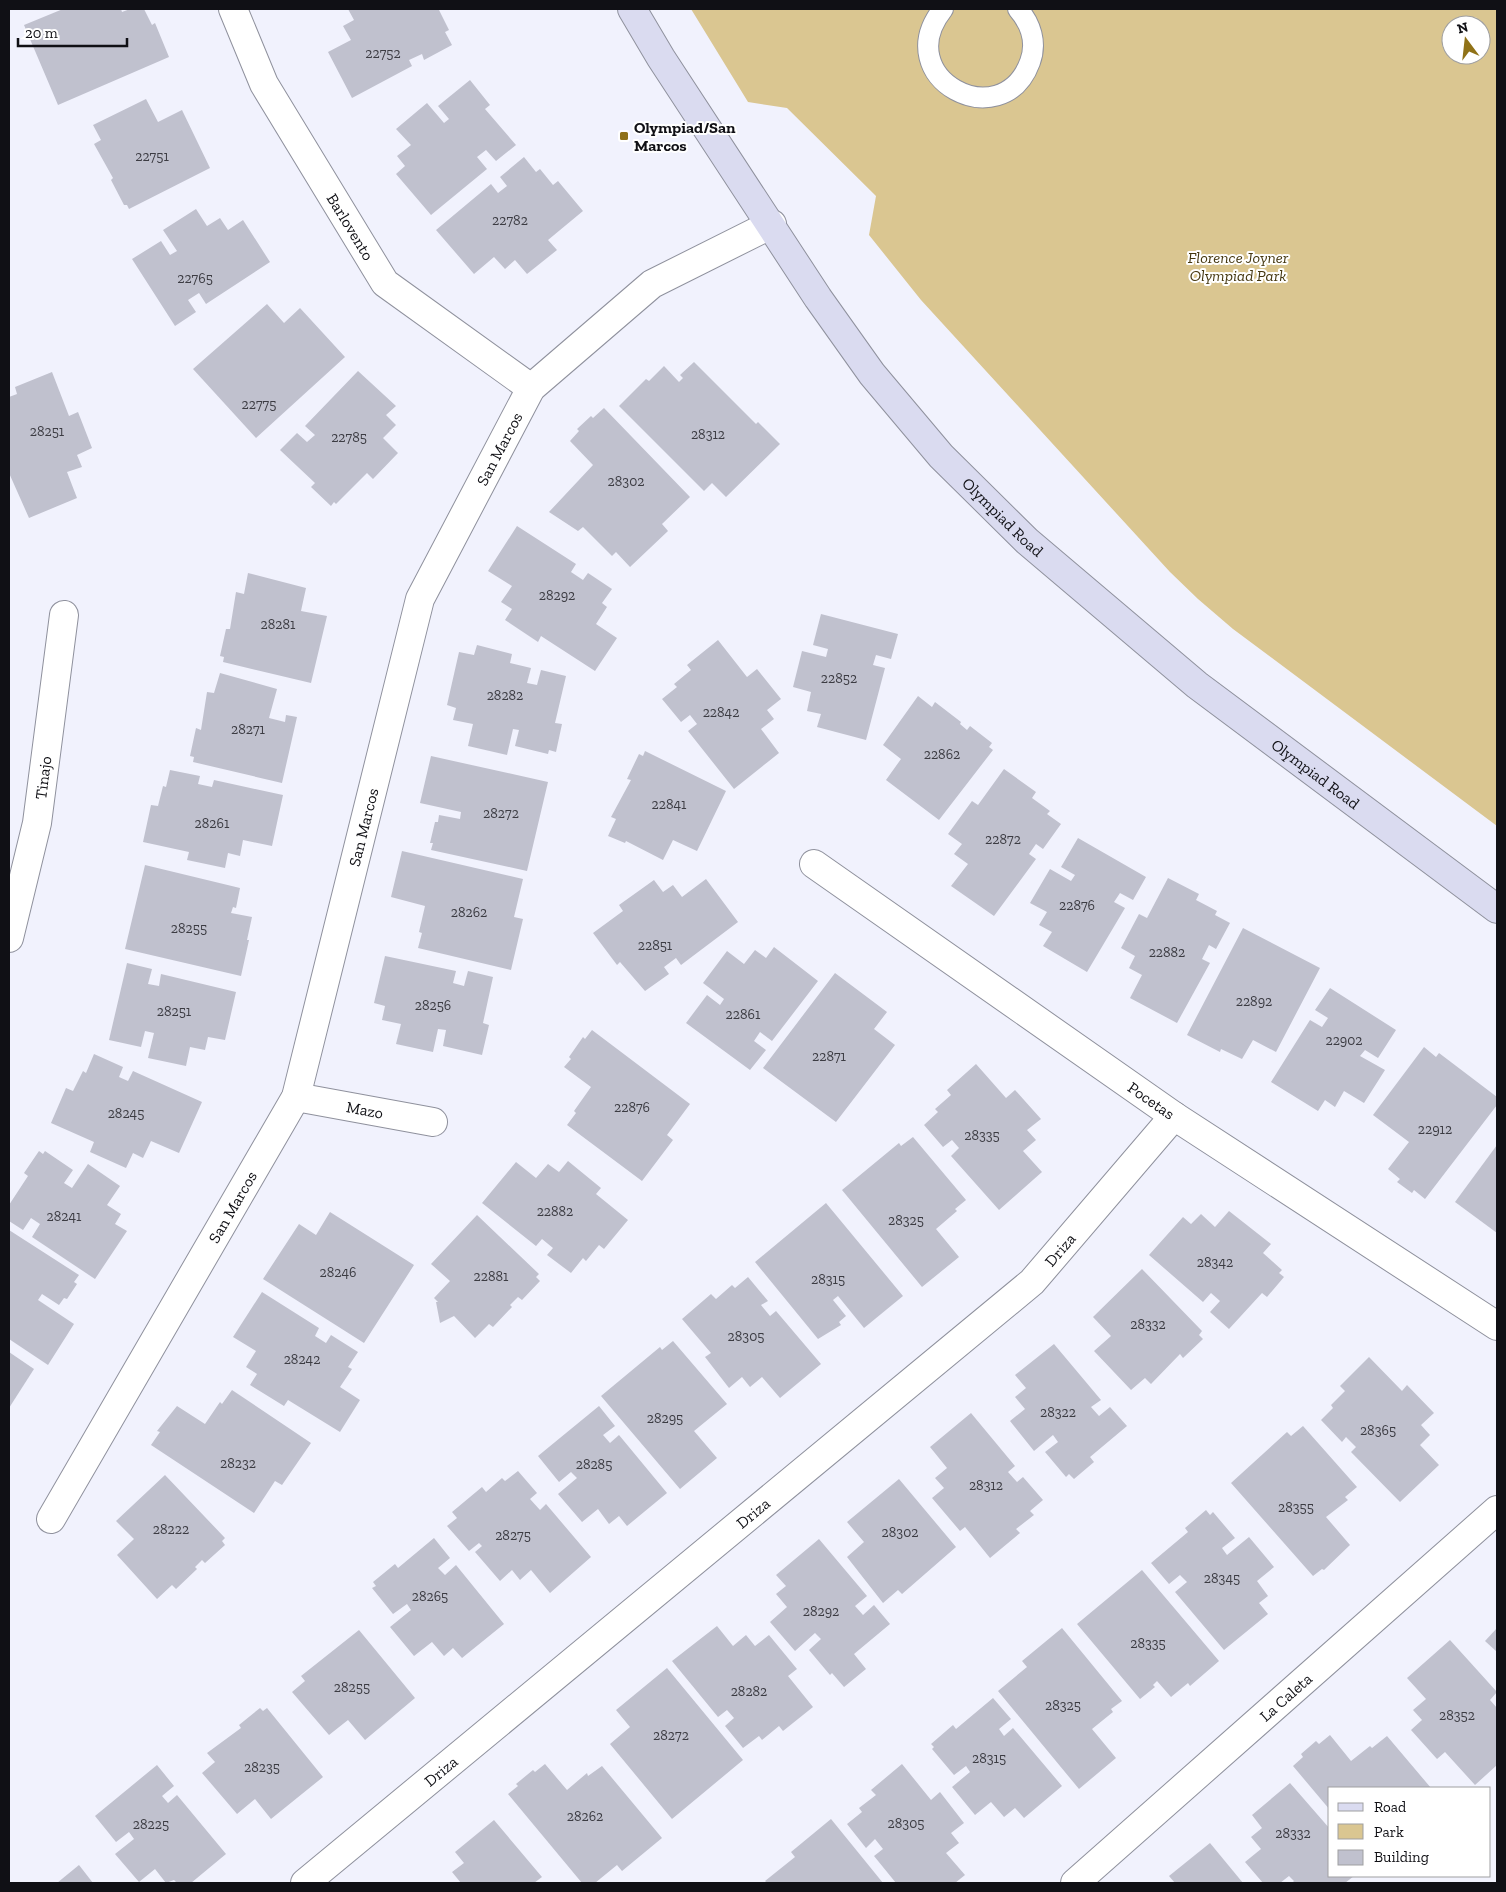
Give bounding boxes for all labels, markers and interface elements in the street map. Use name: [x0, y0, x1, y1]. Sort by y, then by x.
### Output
scale bar: [18, 15, 126, 47]
north arrow: [1441, 15, 1491, 65]
text: N: [1455, 18, 1470, 38]
text: 20 m: [25, 24, 58, 42]
house number: 22752: [365, 45, 401, 62]
place label: Olympiad/San Marcos: [634, 118, 736, 155]
marker: Olympiad/San Marcos: [618, 130, 630, 142]
house number: 22751: [135, 148, 169, 165]
street label: Barlovento: [323, 190, 378, 264]
house number: 22782: [492, 212, 528, 229]
park label: Florence Joyner Olympiad Park: [1188, 248, 1289, 285]
house number: 22765: [177, 270, 213, 287]
house number: 22775: [242, 396, 276, 413]
street label: San Marcos: [472, 409, 526, 489]
house number: 28251: [30, 423, 65, 440]
house number: 28312: [691, 426, 725, 443]
house number: 22785: [331, 429, 367, 446]
house number: 28302: [608, 473, 644, 490]
street label: Olympiad Road: [959, 473, 1048, 560]
house number: 28292: [539, 587, 575, 604]
house number: 28281: [261, 616, 296, 633]
house number: 22852: [821, 670, 857, 687]
house number: 28282: [487, 687, 523, 704]
house number: 22842: [703, 704, 739, 721]
house number: 28271: [231, 721, 266, 738]
street label: Olympiad Road: [1268, 734, 1364, 813]
house number: 22862: [924, 746, 960, 763]
street label: Tinajo: [31, 755, 55, 801]
street label: San Marcos: [344, 786, 382, 868]
house number: 22841: [652, 796, 687, 813]
house number: 28272: [483, 805, 519, 822]
house number: 28261: [195, 815, 230, 832]
house number: 22872: [985, 831, 1021, 848]
house number: 22876: [1059, 897, 1095, 914]
house number: 28262: [451, 904, 487, 921]
house number: 28255: [171, 920, 207, 937]
house number: 22851: [638, 937, 673, 954]
house number: 22882: [1149, 944, 1185, 961]
house number: 22892: [1236, 993, 1272, 1010]
house number: 28256: [415, 997, 451, 1014]
house number: 28251: [157, 1003, 192, 1020]
house number: 22861: [726, 1006, 761, 1023]
house number: 22902: [1325, 1032, 1363, 1049]
house number: 22871: [812, 1048, 847, 1065]
street label: Pocetas: [1124, 1077, 1179, 1123]
street label: Mazo: [345, 1097, 385, 1122]
house number: 22876: [614, 1099, 650, 1116]
house number: 28245: [108, 1105, 144, 1122]
house number: 22912: [1418, 1121, 1452, 1138]
house number: 28335: [964, 1127, 1000, 1144]
street label: San Marcos: [204, 1167, 261, 1246]
house number: 22882: [537, 1203, 573, 1220]
house number: 28241: [47, 1208, 82, 1225]
house number: 28325: [888, 1212, 924, 1229]
street label: Driza: [1040, 1229, 1079, 1270]
house number: 28342: [1197, 1254, 1233, 1271]
house number: 28246: [320, 1264, 356, 1281]
house number: 22881: [474, 1268, 509, 1285]
house number: 28315: [811, 1271, 845, 1288]
house number: 28332: [1130, 1316, 1166, 1333]
house number: 28305: [728, 1328, 764, 1345]
house number: 28242: [284, 1351, 320, 1368]
house number: 28322: [1040, 1404, 1076, 1421]
house number: 28295: [647, 1410, 683, 1427]
house number: 28365: [1360, 1422, 1396, 1439]
house number: 28232: [220, 1455, 256, 1472]
house number: 28285: [576, 1456, 612, 1473]
house number: 28312: [969, 1477, 1003, 1494]
street label: Driza: [732, 1493, 774, 1532]
house number: 28355: [1278, 1499, 1314, 1516]
house number: 28222: [153, 1521, 189, 1538]
house number: 28302: [882, 1524, 918, 1541]
house number: 28275: [495, 1527, 531, 1544]
house number: 28345: [1204, 1570, 1240, 1587]
house number: 28265: [412, 1588, 448, 1605]
house number: 28292: [803, 1603, 839, 1620]
house number: 28335: [1130, 1635, 1166, 1652]
street label: La Caleta: [1255, 1669, 1316, 1725]
house number: 28255: [334, 1679, 370, 1696]
house number: 28282: [731, 1683, 767, 1700]
house number: 28325: [1045, 1697, 1081, 1714]
house number: 28352: [1439, 1707, 1475, 1724]
house number: 28272: [653, 1727, 689, 1744]
house number: 28315: [972, 1750, 1006, 1767]
street label: Driza: [420, 1751, 461, 1790]
house number: 28235: [244, 1759, 280, 1776]
legend: [1328, 1787, 1491, 1877]
text: Road: [1374, 1798, 1407, 1816]
house number: 28262: [567, 1808, 603, 1825]
house number: 28305: [888, 1815, 924, 1832]
house number: 28225: [133, 1816, 169, 1833]
text: Park: [1374, 1823, 1404, 1841]
house number: 28332: [1275, 1825, 1311, 1842]
text: Building: [1374, 1848, 1429, 1866]

